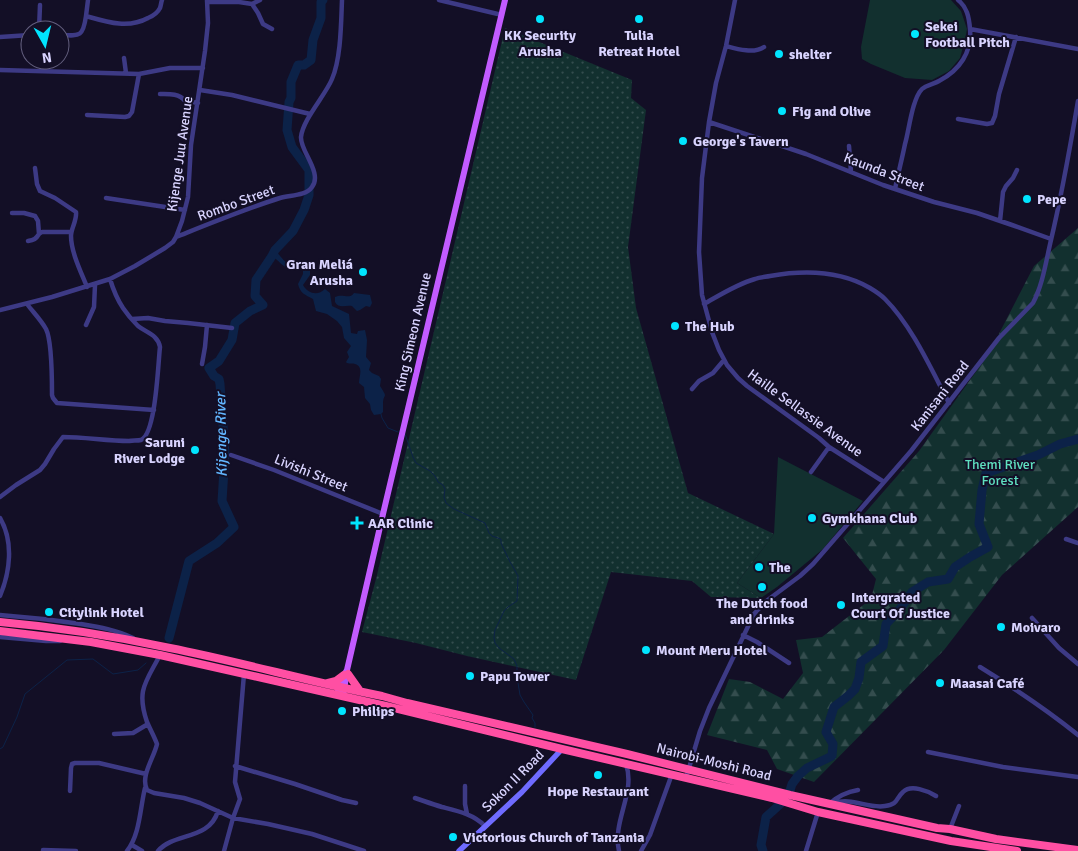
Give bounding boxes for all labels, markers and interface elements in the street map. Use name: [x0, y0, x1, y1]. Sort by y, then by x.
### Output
marker: KK Security Arusha: [534, 13, 546, 25]
marker: Tulia Retreat Hotel: [633, 13, 645, 25]
place label: Sekei Football Pitch: [925, 18, 1010, 51]
north arrow: [20, 20, 70, 70]
place label: KK Security Arusha: [504, 27, 576, 60]
place label: Tulia Retreat Hotel: [598, 27, 680, 60]
marker: Sekei Football Pitch: [909, 28, 921, 40]
place label: shelter: [789, 46, 832, 63]
text: N: [41, 48, 53, 66]
marker: shelter: [773, 48, 785, 60]
street label: Kijenge Juu Avenue: [163, 95, 197, 213]
place label: Fig and Olive: [792, 103, 871, 120]
marker: Fig and Olive: [776, 105, 788, 117]
place label: George's Tavern: [693, 133, 789, 150]
marker: George's Tavern: [677, 135, 689, 147]
street label: Kaunda Street: [841, 149, 927, 195]
street label: Rombo Street: [195, 181, 277, 225]
place label: Pepe: [1037, 191, 1066, 208]
marker: Pepe: [1021, 193, 1033, 205]
place label: Gran Meliá Arusha: [286, 256, 353, 289]
marker: Gran Meliá Arusha: [357, 266, 369, 278]
street label: King Simeon Avenue: [391, 271, 435, 393]
place label: The Hub: [685, 318, 735, 335]
marker: The Hub: [669, 320, 681, 332]
street label: Kanisani Road: [907, 357, 973, 435]
street label: Haille Sellassie Avenue: [744, 365, 866, 461]
water label: Kijenge River: [211, 390, 231, 477]
place label: Saruni River Lodge: [114, 434, 185, 467]
marker: Saruni River Lodge: [189, 444, 201, 456]
street label: Livishi Street: [272, 451, 350, 495]
park label: Themi River Forest: [965, 456, 1036, 489]
place label: Gymkhana Club: [822, 510, 918, 527]
marker: Gymkhana Club: [806, 512, 818, 524]
place label: AAR Clinic: [368, 515, 433, 532]
marker: AAR Clinic: [350, 516, 364, 530]
place label: The: [769, 559, 791, 576]
marker: The: [753, 561, 765, 573]
marker: The Dutch food and drinks: [756, 581, 768, 593]
place label: Intergrated Court Of Justice: [851, 589, 950, 622]
place label: The Dutch food and drinks: [716, 595, 808, 628]
marker: Intergrated Court Of Justice: [835, 599, 847, 611]
place label: Citylink Hotel: [59, 604, 144, 621]
marker: Citylink Hotel: [43, 606, 55, 618]
place label: Moivaro: [1011, 619, 1061, 636]
marker: Moivaro: [995, 621, 1007, 633]
place label: Mount Meru Hotel: [656, 642, 768, 659]
marker: Mount Meru Hotel: [640, 644, 652, 656]
place label: Papu Tower: [480, 668, 550, 685]
marker: Papu Tower: [464, 670, 476, 682]
place label: Maasai Café: [950, 675, 1024, 692]
marker: Maasai Café: [934, 677, 946, 689]
place label: Philips: [352, 703, 394, 720]
marker: Philips: [336, 705, 348, 717]
street label: Nairobi-Moshi Road: [655, 739, 773, 785]
street label: Sokon II Road: [478, 746, 548, 816]
marker: Hope Restaurant: [592, 769, 604, 781]
place label: Hope Restaurant: [547, 783, 650, 800]
place label: Victorious Church of Tanzania: [463, 829, 644, 846]
marker: Victorious Church of Tanzania: [447, 831, 459, 843]

